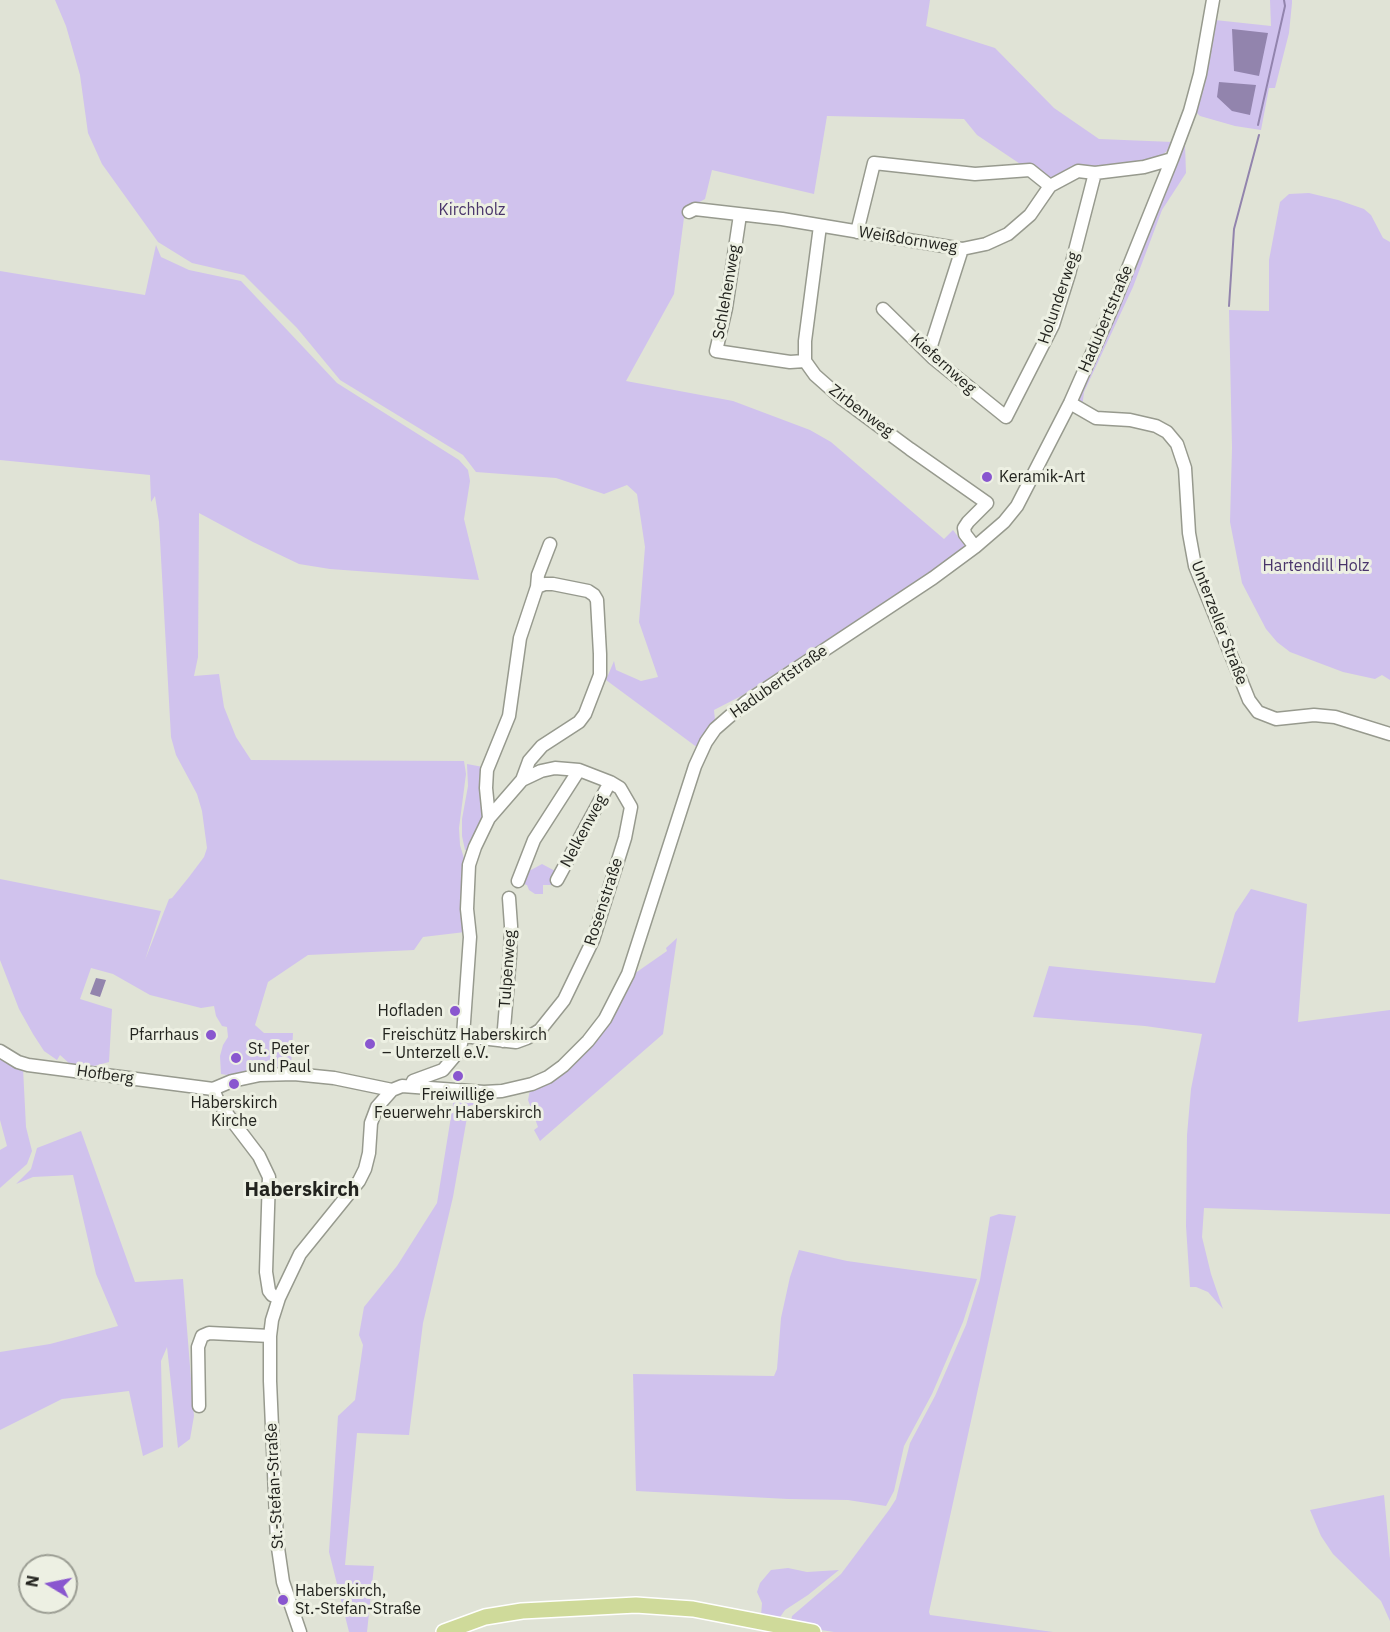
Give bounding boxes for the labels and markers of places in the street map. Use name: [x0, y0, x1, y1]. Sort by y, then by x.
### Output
place label: Keramik-Art: [999, 467, 1085, 487]
marker: Keramik-Art: [980, 470, 994, 484]
place label: Hofladen: [378, 1001, 443, 1021]
marker: Hofladen: [448, 1004, 462, 1018]
place label: Pfarrhaus: [129, 1025, 199, 1045]
place label: Freischütz Haberskirch – Unterzell e.V.: [382, 1025, 547, 1063]
marker: Pfarrhaus: [204, 1028, 218, 1042]
marker: Freischütz Haberskirch – Unterzell e.V.: [363, 1037, 377, 1051]
place label: St. Peter und Paul: [248, 1039, 311, 1077]
marker: St. Peter und Paul: [229, 1051, 243, 1065]
marker: Freiwillige Feuerwehr Haberskirch: [451, 1069, 465, 1083]
marker: Haberskirch Kirche: [227, 1077, 241, 1091]
place label: Freiwillige Feuerwehr Haberskirch: [374, 1085, 542, 1123]
place label: Haberskirch Kirche: [191, 1093, 277, 1131]
place label: Haberskirch, St.-Stefan-Straße: [295, 1581, 421, 1619]
marker: Haberskirch, St.-Stefan-Straße: [276, 1593, 290, 1607]

